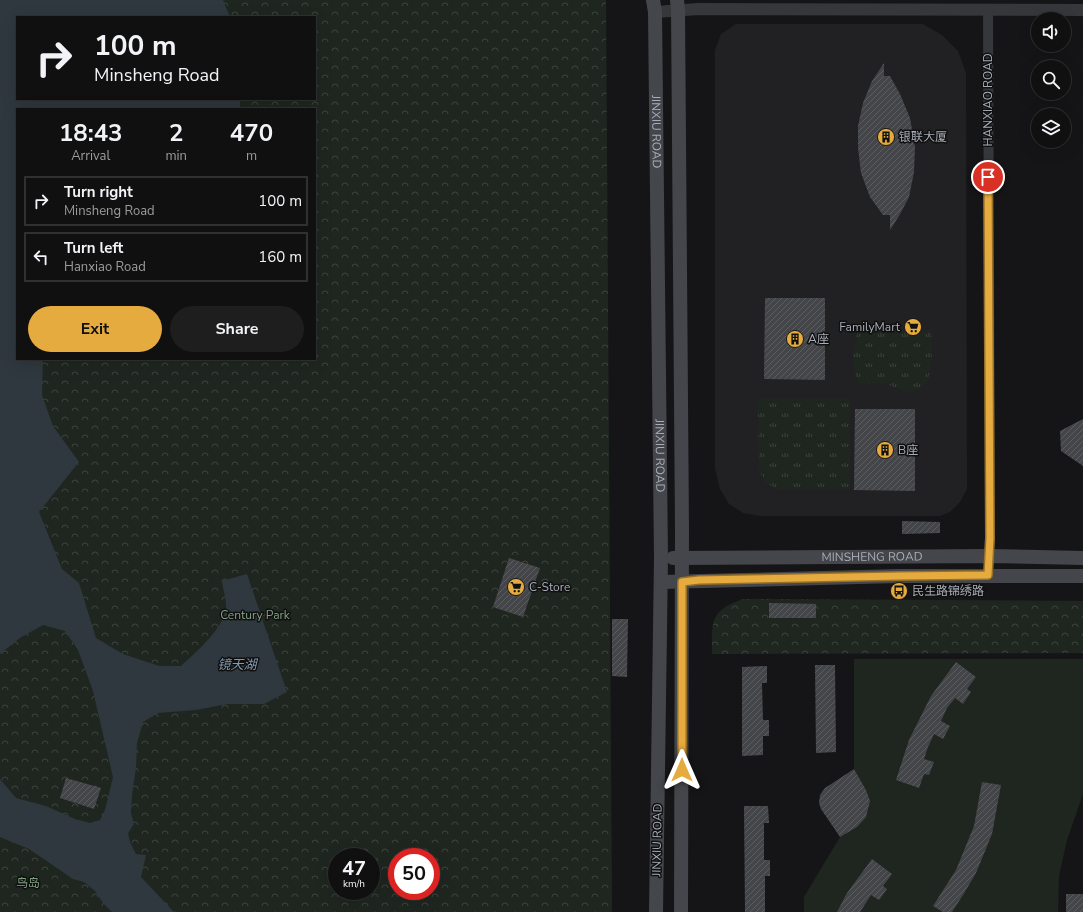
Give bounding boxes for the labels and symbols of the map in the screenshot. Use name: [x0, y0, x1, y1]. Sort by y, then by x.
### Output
street label: HANXIAO ROAD: [980, 53, 996, 147]
street label: JINXIU ROAD: [648, 94, 665, 169]
building icon: 银联大厦: [876, 127, 896, 147]
place label: 银联大厦: [899, 129, 947, 145]
pin: [971, 160, 1005, 194]
supermarket icon: FamilyMart: [903, 317, 923, 337]
place label: FamilyMart: [839, 319, 901, 335]
building icon: A座: [785, 329, 805, 349]
place label: A座: [808, 331, 829, 347]
street label: JINXIU ROAD: [651, 418, 668, 493]
building icon: B座: [875, 440, 895, 460]
place label: B座: [898, 442, 918, 458]
street label: MINSHENG ROAD: [821, 548, 923, 565]
supermarket icon: C-Store: [506, 577, 526, 597]
place label: C-Store: [529, 579, 570, 595]
bus stop icon: 民生路锦绣路: [889, 581, 909, 601]
place label: 民生路锦绣路: [912, 583, 984, 599]
park label: Century Park: [220, 607, 291, 623]
water label: 镜天湖: [217, 656, 258, 674]
position arrow: [661, 749, 703, 791]
street label: JINXIU ROAD: [648, 803, 666, 878]
speed limit sign: 50: [388, 848, 440, 900]
park label: 鸟岛: [16, 875, 40, 891]

